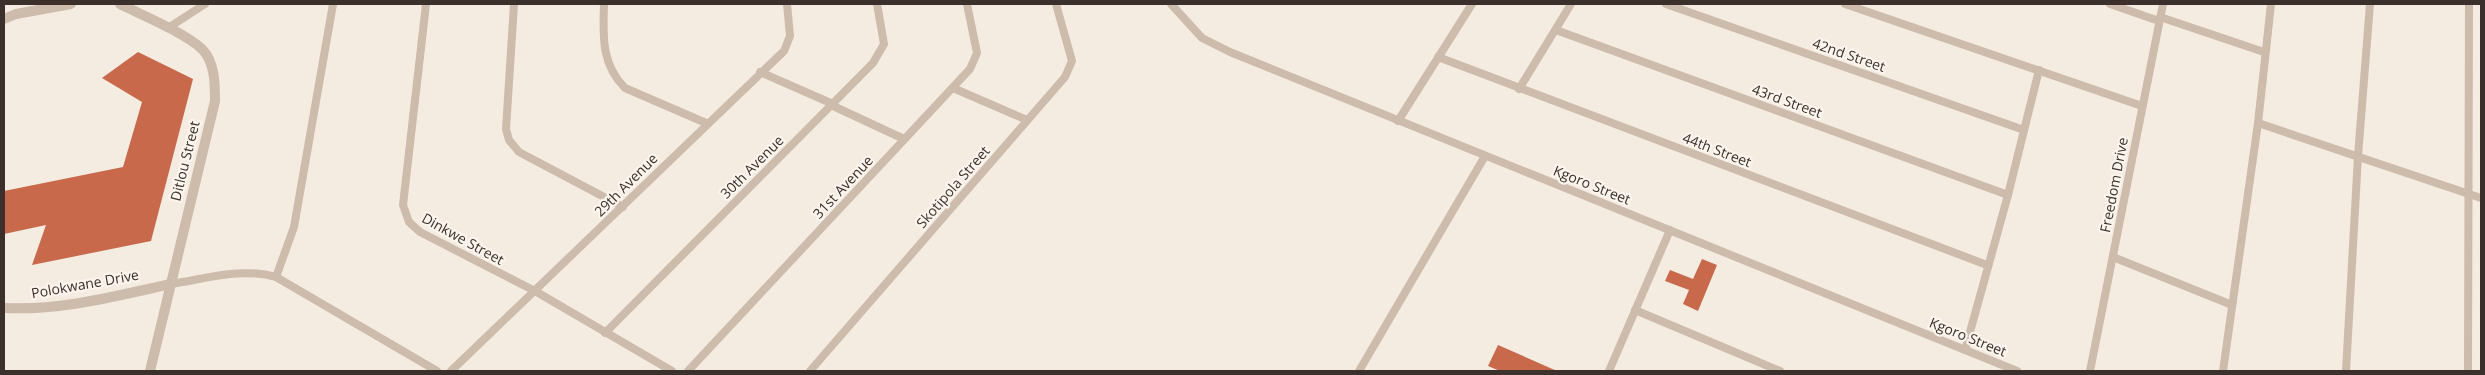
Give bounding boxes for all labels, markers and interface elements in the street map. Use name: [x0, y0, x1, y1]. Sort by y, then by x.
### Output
street label: 42nd Street: [1810, 33, 1888, 76]
street label: 43rd Street: [1750, 79, 1825, 122]
street label: Ditlou Street: [165, 119, 204, 203]
street label: 44th Street: [1680, 128, 1754, 171]
street label: 30th Avenue: [716, 131, 787, 202]
street label: Freedom Drive: [2095, 136, 2132, 234]
street label: Skotipola Street: [912, 142, 994, 232]
street label: 29th Avenue: [590, 149, 661, 220]
street label: 31st Avenue: [808, 151, 877, 222]
street label: Kgoro Street: [1551, 160, 1634, 209]
street label: Dinkwe Street: [419, 208, 508, 269]
street label: Polokwane Drive: [30, 265, 140, 302]
street label: Kgoro Street: [1927, 312, 2010, 361]

